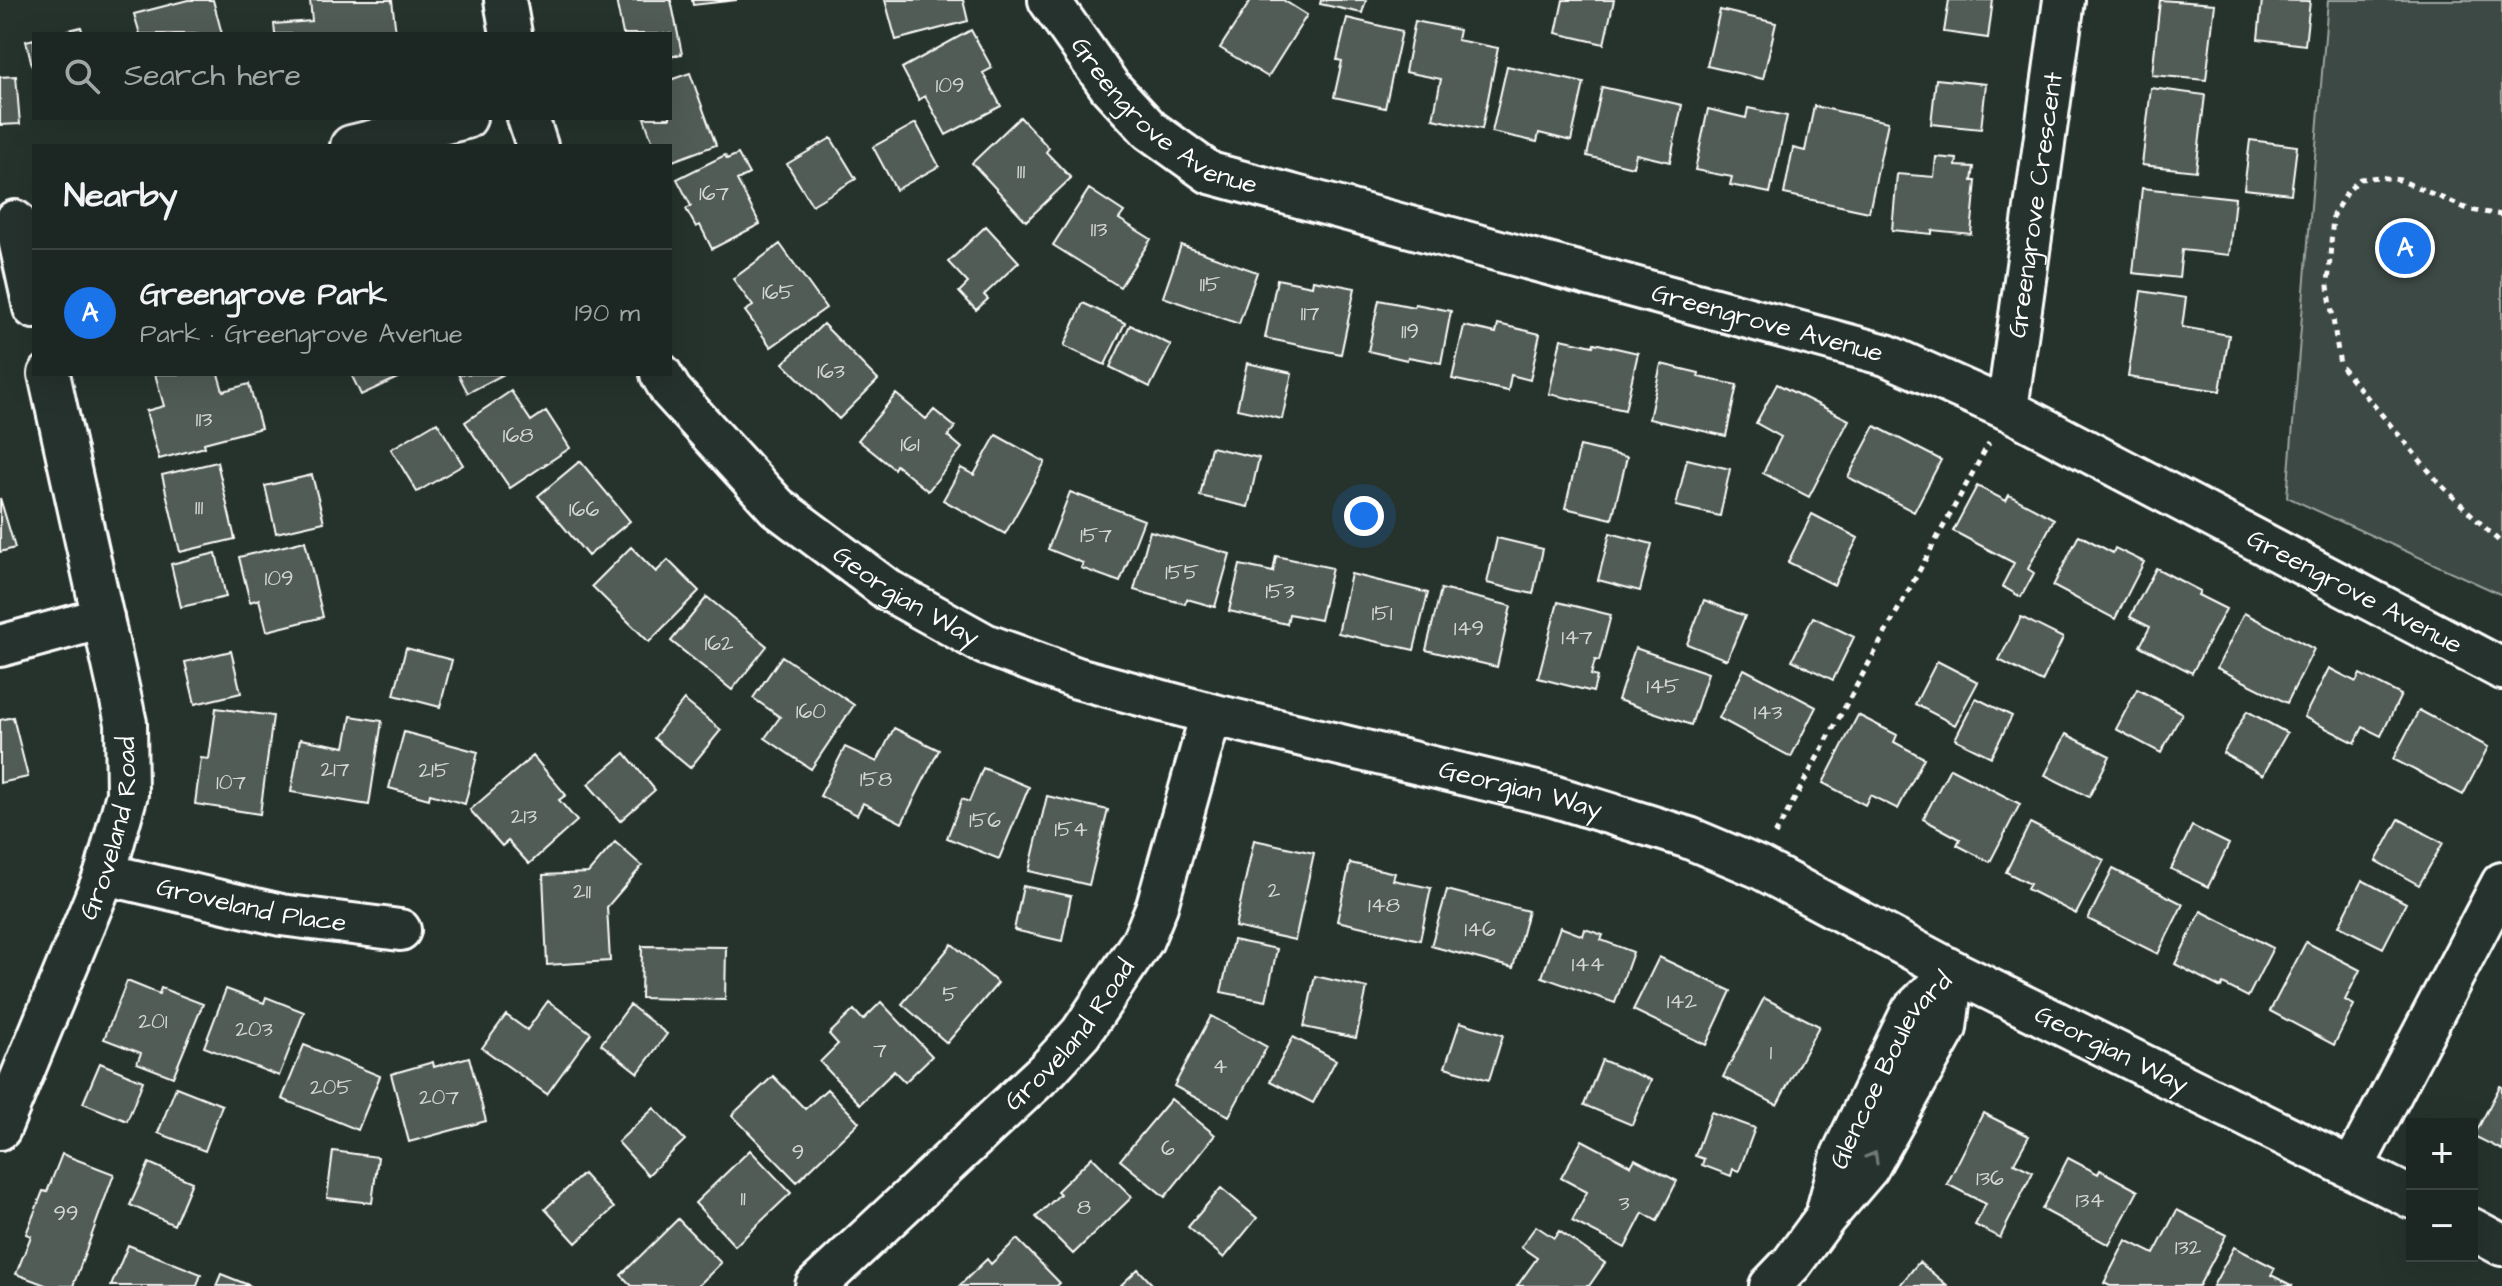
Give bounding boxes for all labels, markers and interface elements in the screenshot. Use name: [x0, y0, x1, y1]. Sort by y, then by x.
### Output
street label: Greengrove Avenue: [1062, 30, 1261, 203]
search box: [32, 32, 672, 120]
icon: search: [60, 54, 104, 98]
text: Search here: [124, 55, 301, 97]
street label: Greengrove Crescent: [1999, 69, 2072, 340]
house number: 109: [935, 70, 965, 101]
house number: 111: [1017, 156, 1025, 187]
text: Nearby: [64, 172, 178, 220]
house number: 167: [699, 178, 730, 209]
house number: 113: [1091, 214, 1107, 245]
pin: A: [2379, 218, 2431, 278]
house number: 115: [1199, 269, 1221, 300]
text: Greengrove Park: [140, 274, 387, 316]
street label: Greengrove Avenue: [1648, 275, 1887, 371]
house number: 165: [762, 277, 795, 308]
text: A: [82, 295, 98, 331]
text: 190 m: [575, 295, 640, 331]
house number: 117: [1300, 298, 1320, 329]
text: Park · Greengrove Avenue: [140, 316, 463, 352]
house number: 119: [1401, 316, 1419, 347]
house number: 163: [817, 356, 845, 387]
house number: 113: [196, 404, 212, 435]
house number: 168: [503, 420, 533, 451]
house number: 161: [900, 429, 920, 460]
house number: 111: [195, 492, 203, 523]
house number: 166: [569, 494, 599, 525]
your location: [1344, 496, 1384, 536]
house number: 157: [1080, 520, 1112, 551]
street label: Greengrove Avenue: [2241, 520, 2468, 663]
street label: Georgian Way: [825, 537, 986, 657]
house number: 155: [1165, 557, 1199, 588]
house number: 109: [264, 563, 294, 594]
house number: 153: [1265, 576, 1295, 607]
house number: 151: [1371, 598, 1393, 629]
house number: 149: [1454, 613, 1484, 644]
house number: 147: [1561, 622, 1593, 653]
house number: 162: [704, 628, 734, 659]
house number: 145: [1646, 671, 1680, 702]
house number: 160: [796, 696, 826, 727]
house number: 143: [1754, 697, 1782, 728]
street label: Groveland Road: [70, 736, 145, 925]
street label: Georgian Way: [1435, 751, 1607, 830]
house number: 217: [321, 754, 350, 785]
house number: 215: [419, 755, 450, 786]
house number: 158: [860, 764, 892, 795]
house number: 107: [216, 767, 247, 798]
house number: 213: [511, 801, 537, 832]
house number: 156: [969, 805, 1001, 836]
house number: 154: [1054, 814, 1088, 845]
street label: Groveland Place: [153, 869, 349, 941]
house number: 2: [1268, 875, 1281, 906]
house number: 211: [573, 876, 591, 907]
house number: 148: [1368, 890, 1400, 921]
house number: 146: [1464, 914, 1496, 945]
house number: 144: [1572, 949, 1604, 980]
street label: Groveland Road: [996, 952, 1144, 1119]
street label: Glencoe Boulevard: [1821, 963, 1960, 1173]
house number: 5: [942, 979, 958, 1010]
house number: 142: [1667, 986, 1698, 1017]
street label: Georgian Way: [2029, 996, 2194, 1104]
house number: 201: [138, 1006, 168, 1037]
house number: 203: [235, 1014, 273, 1045]
house number: 7: [873, 1035, 887, 1066]
house number: 1: [1770, 1037, 1773, 1068]
house number: 4: [1213, 1051, 1228, 1082]
house number: 205: [310, 1072, 352, 1103]
house number: 207: [419, 1082, 459, 1113]
map controls: [2406, 1118, 2478, 1262]
button: +: [2406, 1118, 2478, 1190]
house number: 6: [1161, 1133, 1175, 1164]
house number: 9: [792, 1137, 804, 1168]
one-way arrow: [1863, 1151, 1879, 1166]
house number: 136: [1976, 1163, 2004, 1194]
house number: 11: [740, 1183, 746, 1214]
house number: 134: [2076, 1185, 2105, 1216]
house number: 3: [1618, 1188, 1630, 1219]
button: −: [2406, 1190, 2478, 1262]
house number: 8: [1077, 1192, 1091, 1223]
house number: 99: [53, 1198, 79, 1229]
house number: 132: [2175, 1232, 2202, 1263]

